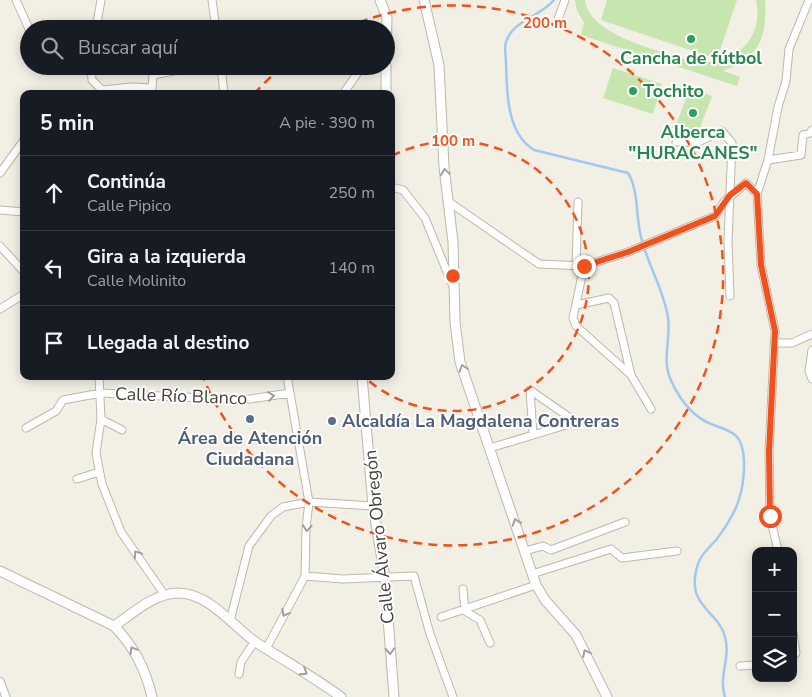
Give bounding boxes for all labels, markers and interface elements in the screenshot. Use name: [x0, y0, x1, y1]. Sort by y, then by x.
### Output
text: 200 m: [523, 13, 567, 33]
search box: [20, 20, 395, 75]
marker: Cancha de fútbol: [685, 33, 697, 45]
icon: search: [38, 34, 66, 62]
text: Buscar aquí: [78, 35, 177, 61]
place label: Cancha de fútbol: [620, 46, 762, 70]
place label: Tochito: [643, 79, 704, 103]
marker: Tochito: [627, 85, 639, 97]
marker: Alberca "HURACANES": [687, 107, 699, 119]
text: 5 min: [40, 109, 94, 137]
text: A pie · 390 m: [279, 112, 375, 134]
place label: Alberca "HURACANES": [628, 120, 758, 165]
text: 100 m: [431, 131, 475, 151]
one-way arrow: [440, 168, 451, 176]
text: Continúa: [87, 169, 166, 195]
icon: ahead: [40, 179, 68, 207]
text: 250 m: [328, 182, 375, 204]
text: Calle Pipico: [87, 195, 171, 217]
text: Gira a la izquierda: [87, 244, 246, 270]
icon: left: [40, 254, 68, 282]
route end: [573, 255, 596, 278]
text: 140 m: [328, 257, 375, 279]
centre of rings: [444, 267, 462, 285]
text: Calle Molinito: [87, 270, 186, 292]
icon: arrive: [40, 329, 68, 357]
text: Llegada al destino: [87, 330, 249, 356]
one-way arrow: [458, 365, 468, 373]
street label: Calle Río Blanco: [114, 382, 248, 410]
one-way arrow: [268, 391, 276, 402]
place label: Alcaldía La Magdalena Contreras: [342, 409, 619, 433]
marker: Área de Atención Ciudadana: [244, 413, 256, 425]
marker: Alcaldía La Magdalena Contreras: [326, 415, 338, 427]
place label: Área de Atención Ciudadana: [178, 426, 322, 471]
street label: Calle Álvaro Obregón: [358, 449, 400, 625]
route start: [759, 505, 782, 528]
one-way arrow: [511, 518, 521, 527]
one-way arrow: [301, 524, 312, 532]
map controls: [752, 547, 797, 682]
button: +: [752, 547, 797, 592]
one-way arrow: [134, 550, 143, 560]
button: −: [752, 592, 797, 637]
one-way arrow: [282, 607, 292, 616]
button: layers: [752, 637, 797, 682]
one-way arrow: [129, 647, 139, 656]
one-way arrow: [384, 647, 395, 655]
one-way arrow: [581, 649, 592, 658]
one-way arrow: [299, 666, 308, 676]

